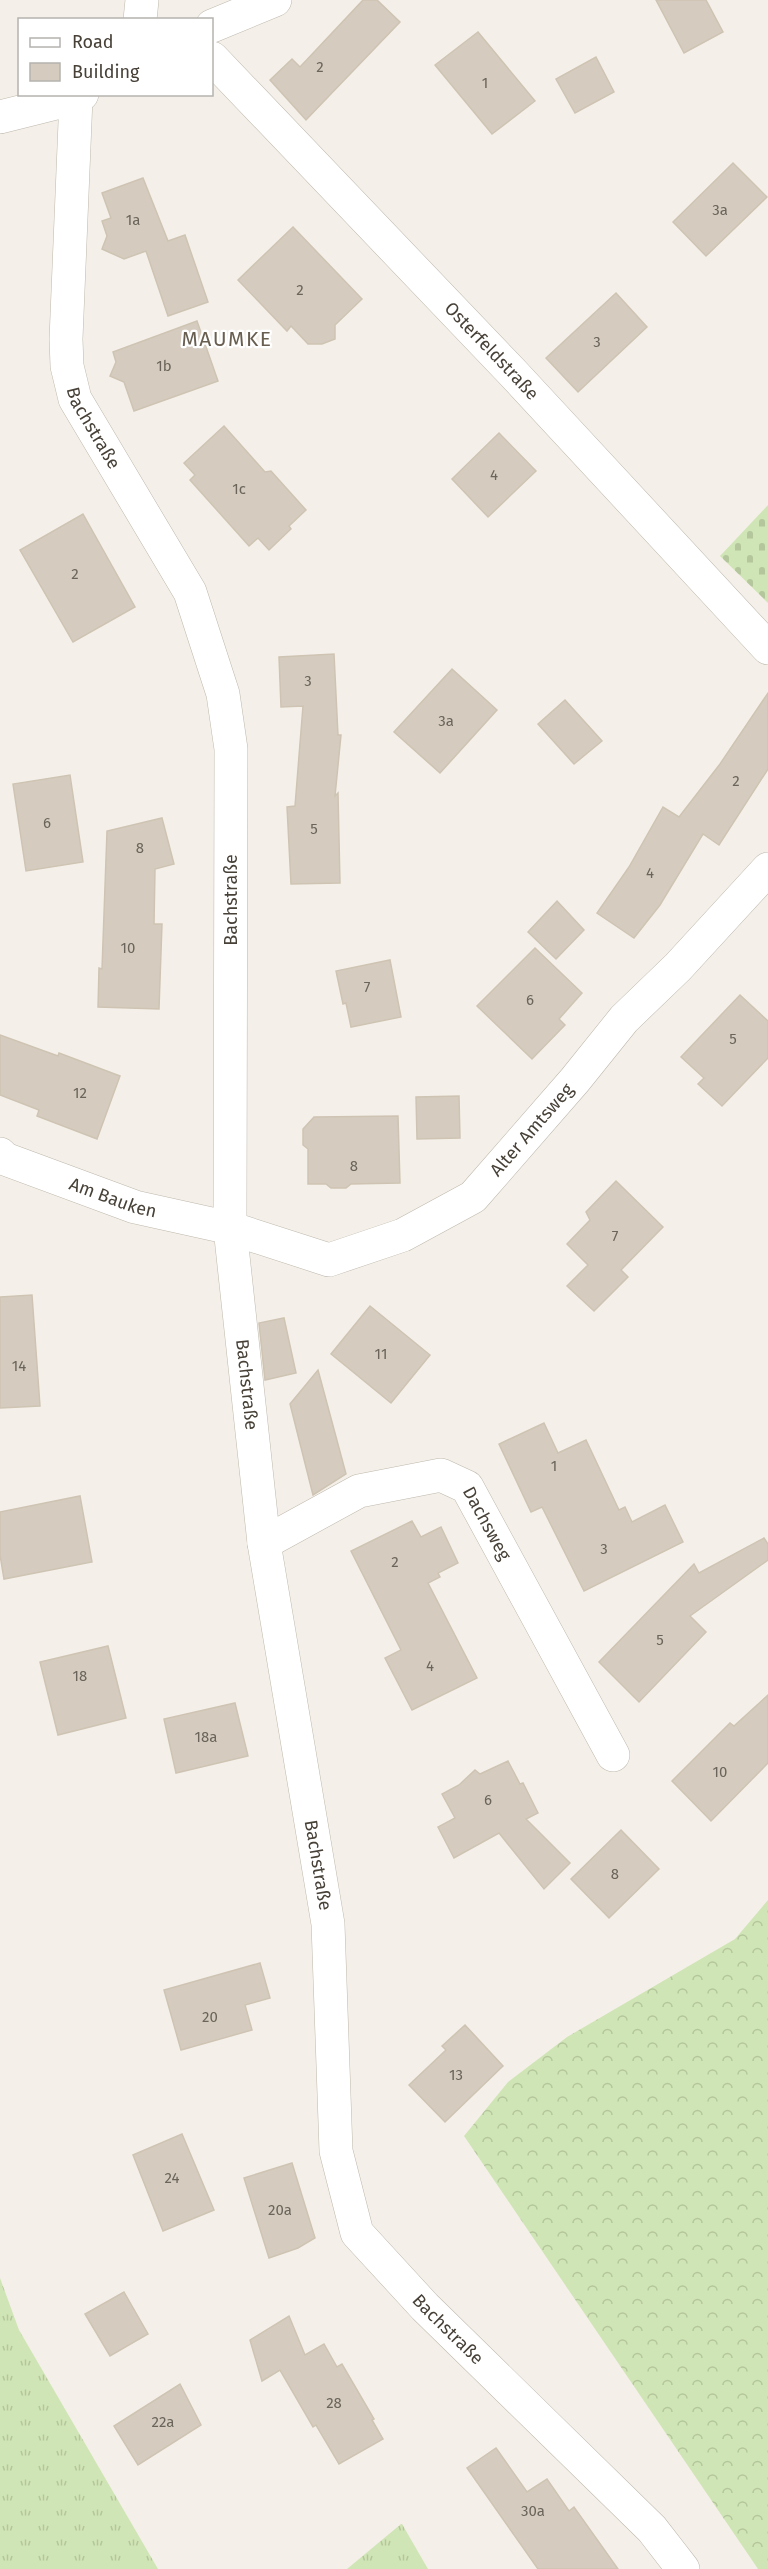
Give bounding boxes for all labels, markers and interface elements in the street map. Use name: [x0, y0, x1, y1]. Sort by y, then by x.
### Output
legend: [18, 18, 213, 96]
text: Road: [72, 31, 114, 53]
house number: 2: [316, 58, 324, 76]
text: Building: [72, 61, 140, 83]
house number: 1: [482, 74, 488, 92]
house number: 3a: [712, 201, 728, 219]
house number: 1a: [126, 211, 140, 229]
house number: 2: [296, 281, 304, 299]
street label: Osterfeldstraße: [440, 297, 543, 405]
district label: MAUMKE: [181, 326, 273, 352]
house number: 3: [593, 333, 601, 351]
house number: 1b: [156, 357, 172, 375]
street label: Bachstraße: [62, 385, 125, 473]
house number: 4: [490, 466, 498, 484]
house number: 1c: [232, 480, 246, 498]
house number: 2: [71, 565, 79, 583]
house number: 3: [304, 672, 312, 690]
house number: 3a: [438, 712, 454, 730]
house number: 2: [732, 772, 740, 790]
house number: 6: [43, 814, 51, 832]
house number: 5: [310, 820, 318, 838]
house number: 8: [136, 839, 144, 857]
street label: Bachstraße: [220, 854, 242, 946]
house number: 4: [646, 864, 654, 882]
house number: 10: [121, 939, 135, 957]
house number: 7: [364, 978, 371, 996]
house number: 6: [526, 991, 534, 1009]
house number: 5: [729, 1030, 737, 1048]
street label: Alter Amtsweg: [485, 1078, 578, 1181]
house number: 12: [73, 1084, 87, 1102]
house number: 8: [350, 1157, 358, 1175]
street label: Am Bauken: [66, 1173, 159, 1222]
house number: 7: [612, 1227, 619, 1245]
street label: Bachstraße: [231, 1338, 263, 1431]
house number: 11: [375, 1345, 387, 1363]
house number: 14: [12, 1357, 26, 1375]
house number: 1: [551, 1457, 557, 1475]
street label: Dachsweg: [458, 1483, 516, 1565]
house number: 3: [600, 1540, 608, 1558]
house number: 2: [391, 1553, 399, 1571]
house number: 5: [656, 1631, 664, 1649]
house number: 4: [426, 1657, 434, 1675]
house number: 18: [73, 1667, 87, 1685]
house number: 18a: [195, 1728, 217, 1746]
house number: 10: [713, 1763, 727, 1781]
house number: 6: [484, 1791, 492, 1809]
street label: Bachstraße: [300, 1818, 337, 1912]
house number: 8: [611, 1865, 619, 1883]
house number: 20: [202, 2008, 218, 2026]
house number: 13: [449, 2066, 463, 2084]
house number: 24: [164, 2169, 180, 2187]
house number: 20a: [268, 2201, 292, 2219]
street label: Bachstraße: [408, 2289, 488, 2369]
house number: 28: [326, 2394, 342, 2412]
house number: 22a: [152, 2413, 174, 2431]
house number: 30a: [521, 2502, 545, 2520]

